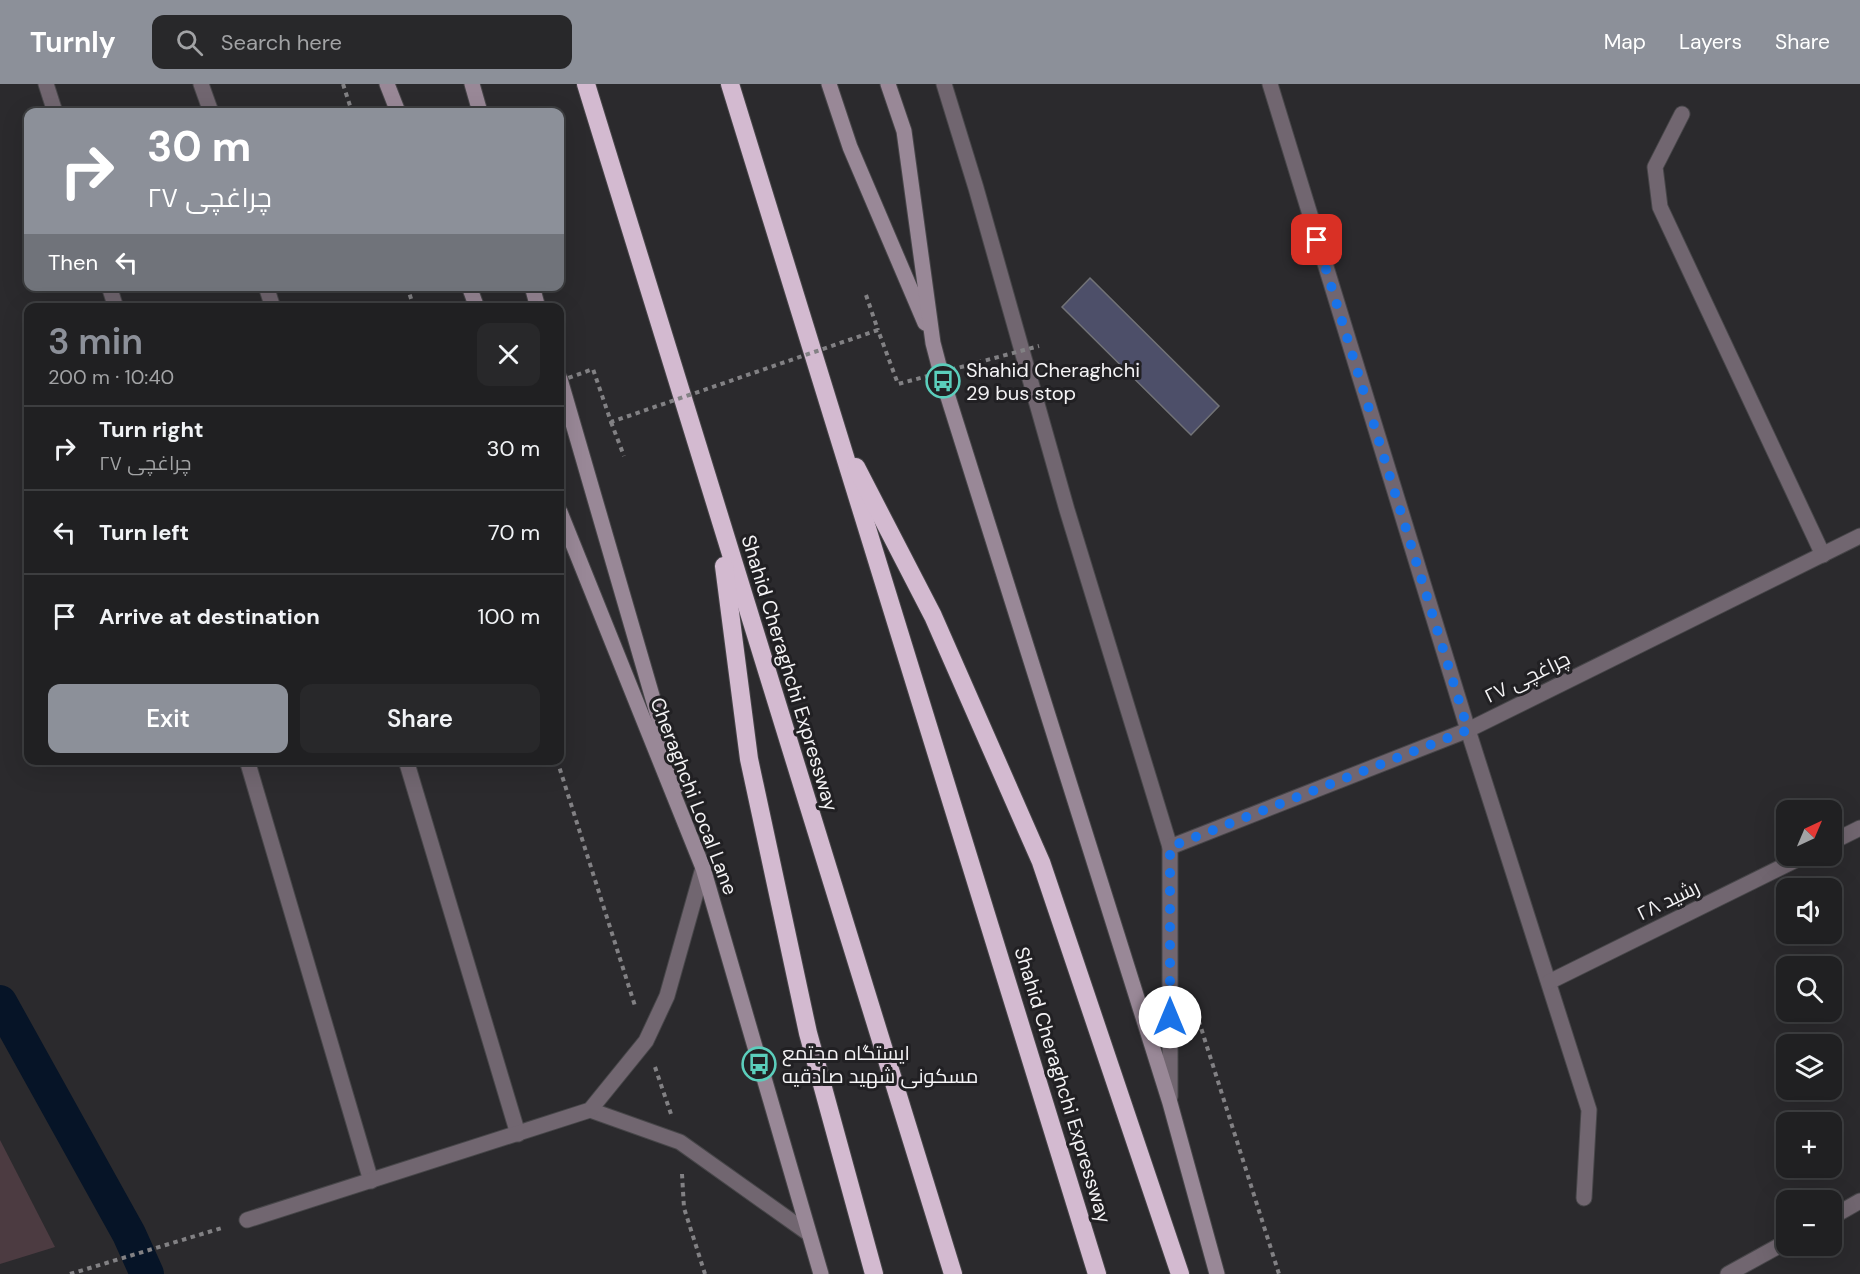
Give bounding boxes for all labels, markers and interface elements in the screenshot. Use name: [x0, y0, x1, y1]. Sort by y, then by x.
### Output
search box: [152, 15, 572, 69]
text: Turnly: [30, 24, 116, 61]
icon: search: [173, 26, 206, 59]
text: Search here: [221, 28, 342, 57]
text: Map: [1604, 28, 1646, 56]
text: Layers: [1679, 28, 1742, 56]
text: Share: [1775, 28, 1830, 56]
text: 30 m: [147, 119, 251, 174]
icon: right: [48, 132, 126, 210]
text: چراغچی ۲۷: [147, 180, 272, 215]
pin: [1291, 214, 1342, 265]
icon: arrive: [1300, 223, 1333, 256]
icon: left: [110, 246, 143, 279]
text: Then: [48, 248, 98, 277]
text: 3 min: [48, 318, 143, 365]
button: close: [477, 323, 540, 386]
place label: Shahid Cheraghchi 29 bus stop: [966, 357, 1140, 406]
bus stop icon: Shahid Cheraghchi 29 bus stop: [925, 363, 961, 399]
text: 200 m · 10:40: [48, 364, 174, 390]
text: Turn right: [99, 415, 204, 444]
icon: right: [48, 432, 81, 465]
text: 30 m: [486, 434, 540, 463]
text: چراغچی ۲۷: [99, 450, 191, 476]
icon: left: [48, 516, 81, 549]
text: Turn left: [99, 518, 189, 547]
text: 70 m: [488, 518, 540, 547]
street label: Shahid Cheraghchi Expressway: [736, 532, 844, 814]
icon: arrive: [48, 600, 81, 633]
text: Arrive at destination: [99, 602, 320, 631]
text: 100 m: [478, 602, 540, 631]
street label: چراغچی ۲۷: [1480, 645, 1574, 709]
button: Exit: [48, 684, 288, 753]
button: Share: [300, 684, 540, 753]
street label: Cheraghchi Local Lane: [644, 694, 744, 898]
north arrow: [1776, 800, 1842, 866]
map controls: [1776, 800, 1842, 1256]
street label: رشید ۲۸: [1632, 874, 1704, 926]
button: sound: [1776, 878, 1842, 944]
street label: Shahid Cheraghchi Expressway: [1009, 944, 1117, 1226]
button: search: [1776, 956, 1842, 1022]
position arrow: [1138, 985, 1202, 1049]
button: layers: [1776, 1034, 1842, 1100]
place label: ایستگاه مجتمع مسکونی شهید صادقیه: [782, 1040, 978, 1089]
bus stop icon: ایستگاه مجتمع مسکونی شهید صادقیه: [741, 1046, 777, 1082]
button: +: [1776, 1112, 1842, 1178]
button: −: [1776, 1190, 1842, 1256]

